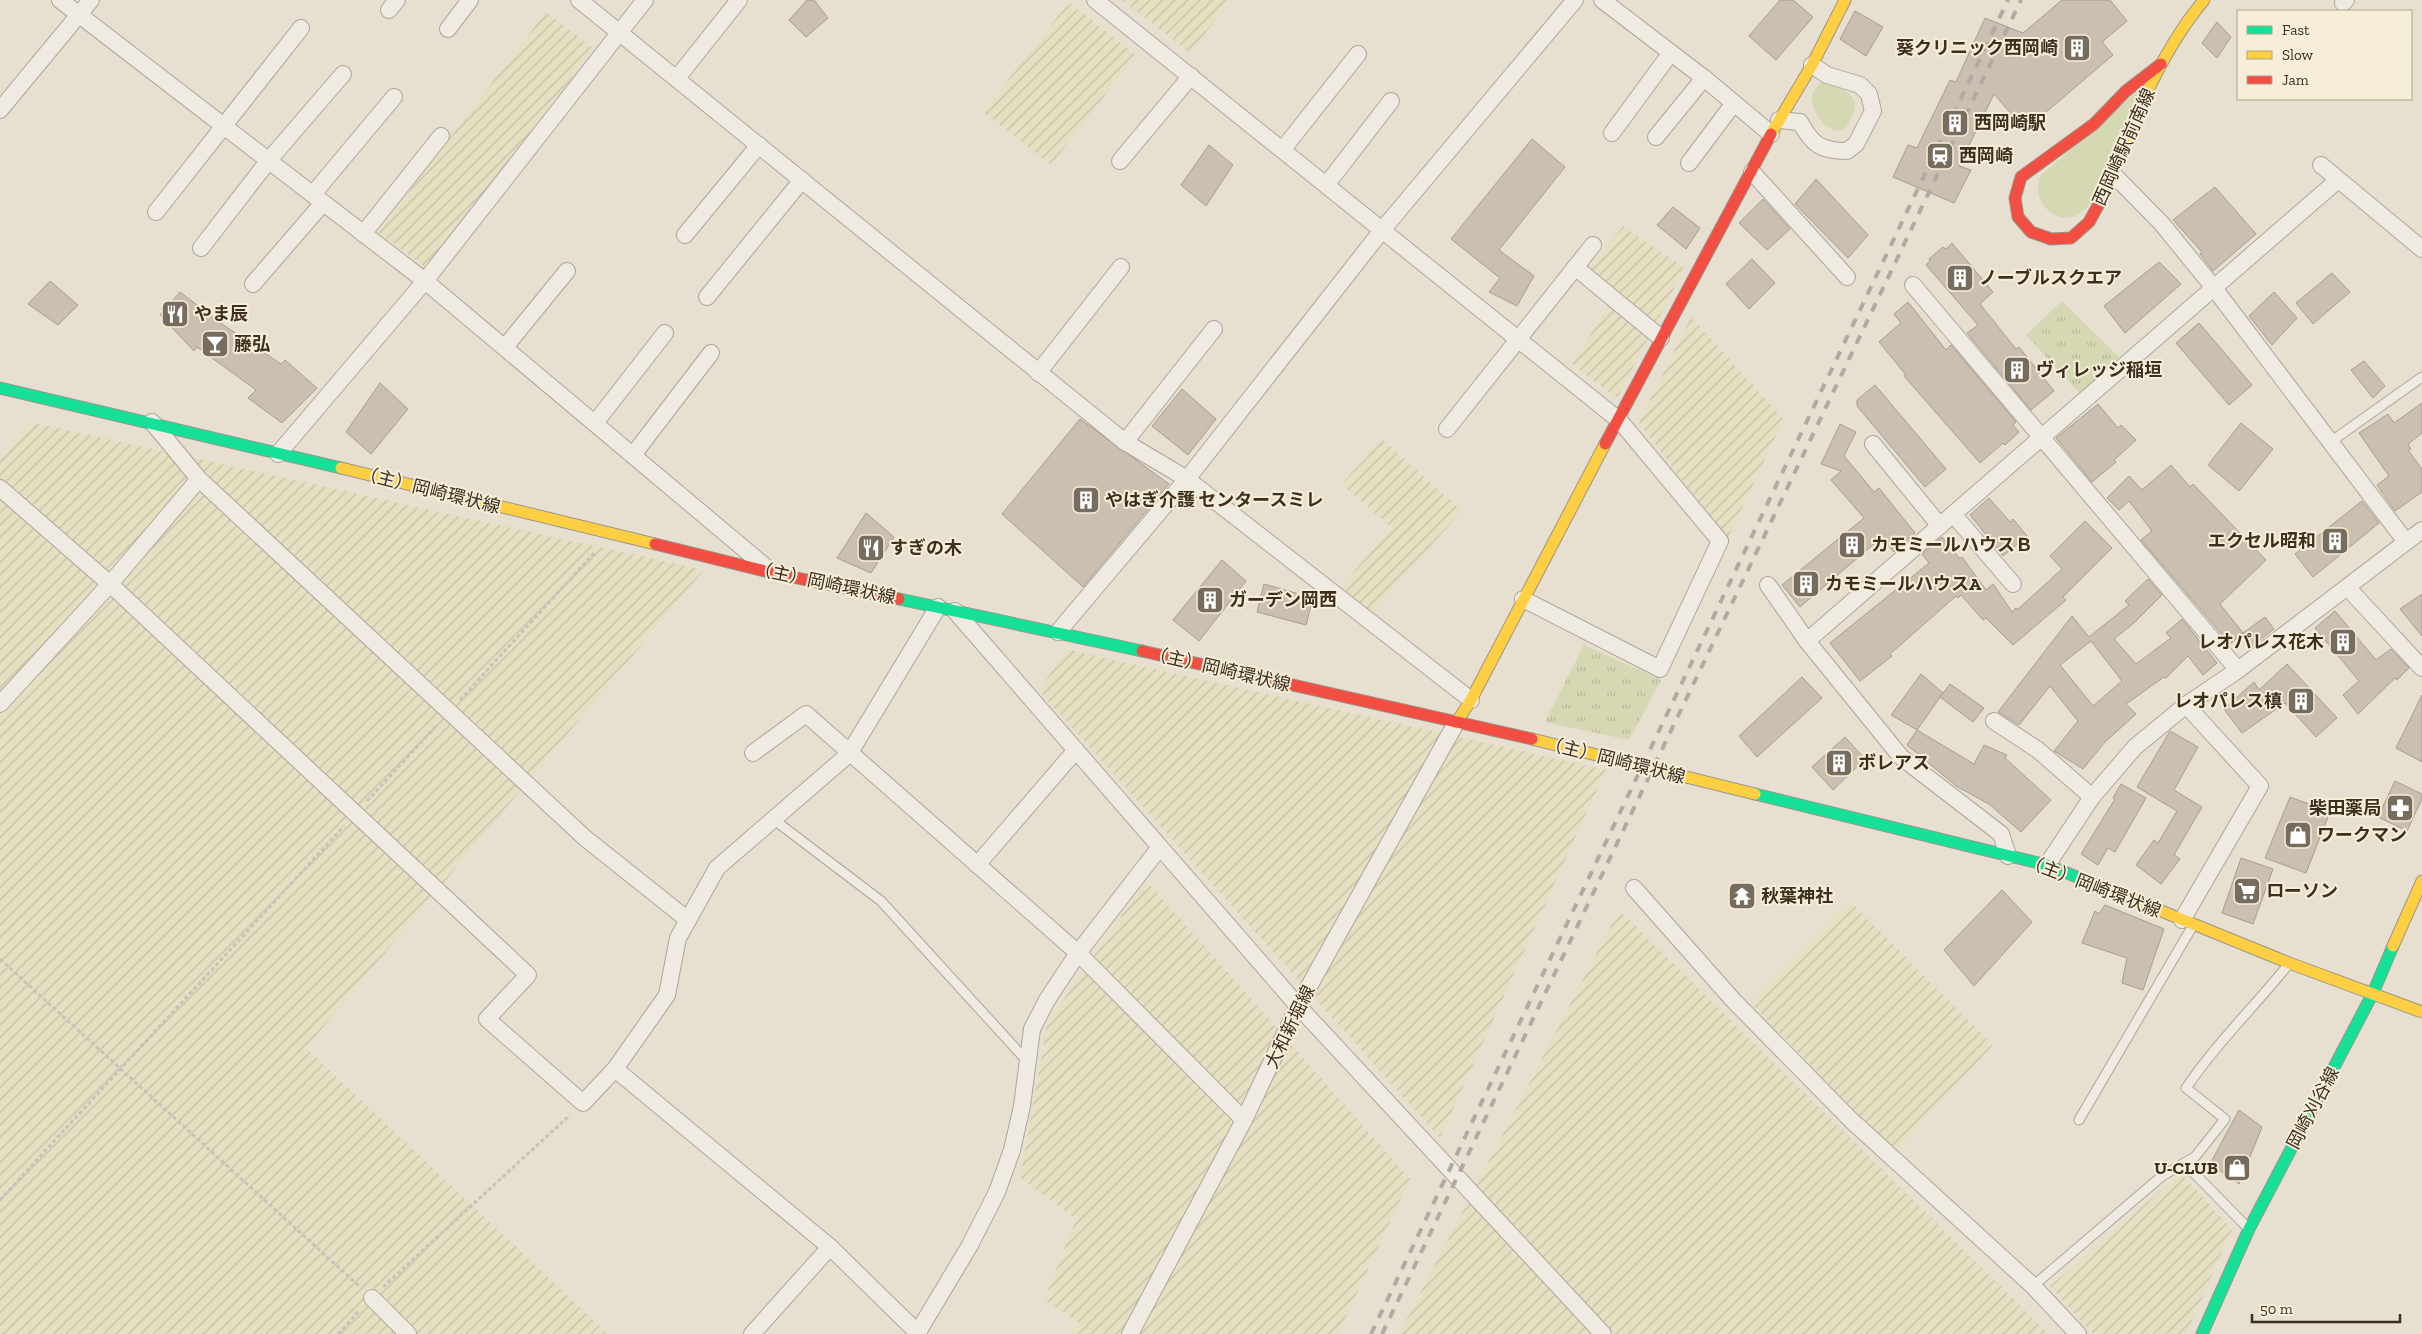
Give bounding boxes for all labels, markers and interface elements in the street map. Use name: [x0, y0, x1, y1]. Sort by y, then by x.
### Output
legend: [2237, 10, 2412, 100]
text: Fast: [2282, 21, 2310, 39]
building icon: 葵クリニック西岡崎: [2062, 33, 2092, 63]
place label: 葵クリニック西岡崎: [1896, 37, 2058, 59]
text: Slow: [2282, 46, 2314, 64]
text: Jam: [2282, 71, 2309, 89]
street label: 西岡崎駅前南線: [2088, 85, 2160, 209]
building icon: 西岡崎駅: [1940, 108, 1970, 138]
place label: 西岡崎駅: [1974, 112, 2046, 134]
station icon: 西岡崎: [1925, 141, 1955, 171]
place label: 西岡崎: [1959, 145, 2013, 167]
building icon: ノーブルスクエア: [1945, 263, 1975, 293]
place label: ノーブルスクエア: [1979, 267, 2122, 289]
restaurant icon: やま辰: [160, 299, 190, 329]
place label: やま辰: [194, 303, 248, 325]
bar icon: 藤弘: [200, 329, 230, 359]
place label: 藤弘: [234, 333, 270, 355]
building icon: ヴィレッジ稲垣: [2002, 355, 2032, 385]
place label: ヴィレッジ稲垣: [2036, 359, 2162, 381]
street label: （主）岡崎環状線: [357, 462, 503, 518]
building icon: やはぎ介護 センタースミレ: [1071, 485, 1101, 515]
place label: やはぎ介護 センタースミレ: [1105, 489, 1323, 511]
building icon: エクセル昭和: [2320, 526, 2350, 556]
building icon: カモミールハウスＢ: [1837, 530, 1867, 560]
place label: エクセル昭和: [2208, 530, 2316, 552]
restaurant icon: すぎの木: [856, 533, 886, 563]
place label: カモミールハウスＢ: [1871, 534, 2033, 556]
place label: すぎの木: [890, 537, 962, 559]
street label: （主）岡崎環状線: [752, 557, 898, 609]
building icon: カモミールハウスA: [1791, 569, 1821, 599]
place label: カモミールハウスA: [1825, 573, 1982, 595]
building icon: ガーデン岡西: [1195, 585, 1225, 615]
place label: ガーデン岡西: [1229, 589, 1337, 611]
building icon: レオパレス花木: [2328, 627, 2358, 657]
place label: レオパレス花木: [2198, 631, 2324, 653]
street label: （主）岡崎環状線: [1147, 642, 1293, 696]
building icon: レオパレス槙: [2286, 686, 2316, 716]
place label: レオパレス槙: [2174, 690, 2282, 712]
street label: （主）岡崎環状線: [1542, 732, 1688, 788]
building icon: ボレアス: [1824, 748, 1854, 778]
place label: ボレアス: [1858, 752, 1930, 774]
pharmacy icon: 柴田薬局: [2385, 793, 2415, 823]
place label: 柴田薬局: [2309, 797, 2381, 819]
shop icon: ワークマン: [2283, 820, 2313, 850]
place label: ワークマン: [2317, 824, 2407, 846]
street label: （主）岡崎環状線: [2022, 850, 2164, 922]
supermarket icon: ローソン: [2232, 876, 2262, 906]
place label: ローソン: [2266, 880, 2338, 902]
temple icon: 秋葉神社: [1727, 881, 1757, 911]
place label: 秋葉神社: [1761, 885, 1833, 907]
street label: 大和新堀線: [1260, 982, 1320, 1072]
street label: 岡崎刈谷線: [2282, 1063, 2344, 1153]
shop icon: U-CLUB: [2222, 1153, 2252, 1183]
place label: U-CLUB: [2154, 1157, 2218, 1179]
scale bar: [2252, 1292, 2400, 1324]
text: 50 m: [2260, 1300, 2293, 1318]

